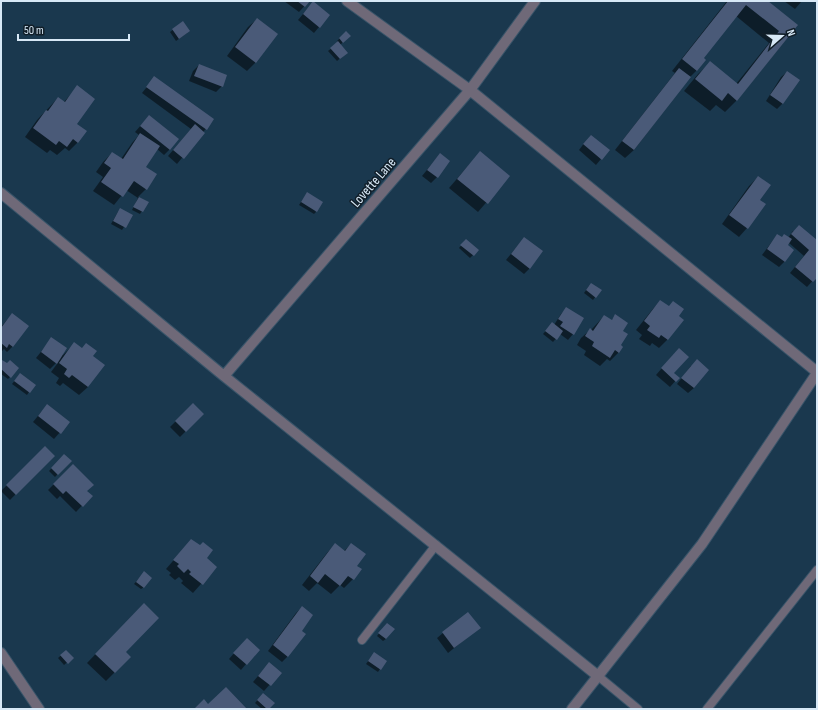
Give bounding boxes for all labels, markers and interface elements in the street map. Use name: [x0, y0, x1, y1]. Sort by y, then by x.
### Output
scale bar: [18, 16, 129, 42]
north arrow: [762, 16, 802, 56]
text: 50 m: [24, 23, 44, 38]
text: N: [784, 28, 798, 38]
street label: Lovette Lane: [347, 154, 399, 211]

